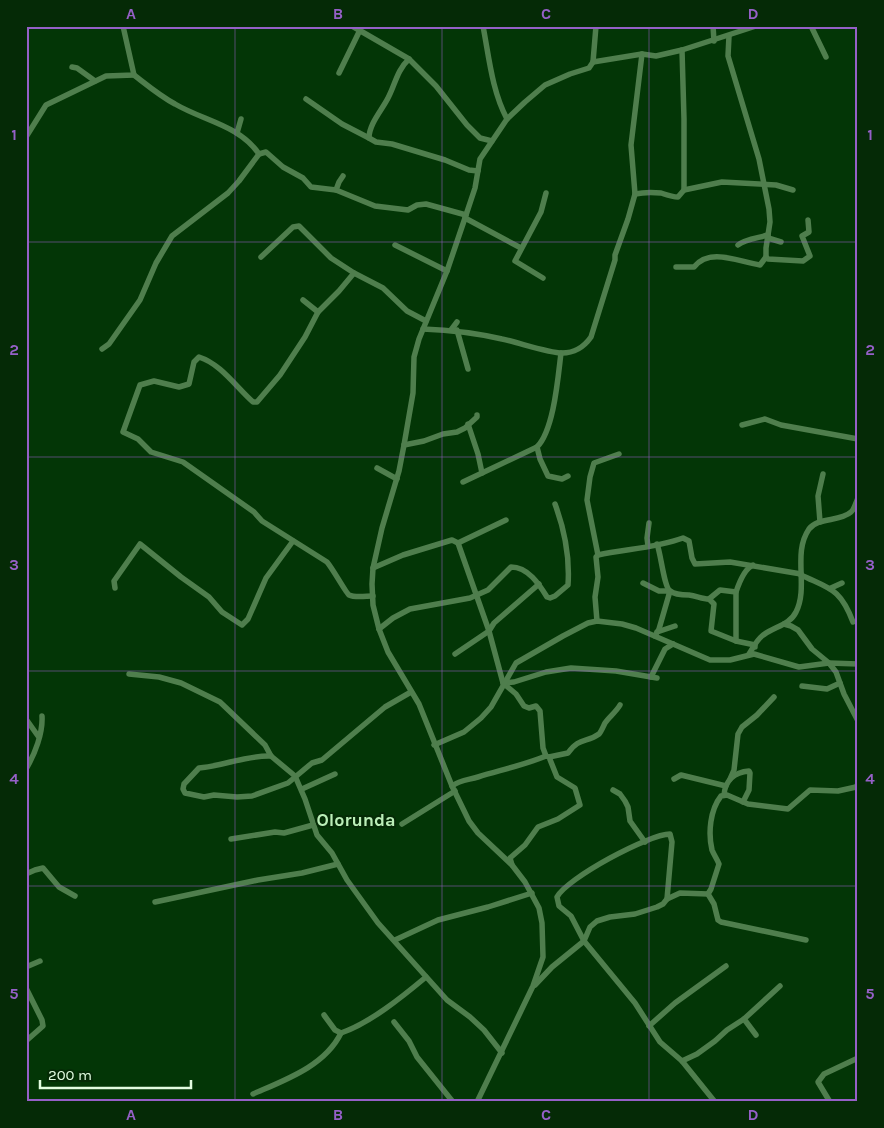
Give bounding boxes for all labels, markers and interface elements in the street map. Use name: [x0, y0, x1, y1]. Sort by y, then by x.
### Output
text: A: [126, 4, 136, 23]
text: B: [333, 4, 343, 23]
text: C: [541, 4, 551, 23]
text: D: [748, 4, 759, 23]
text: 1: [11, 125, 17, 144]
text: 1: [867, 125, 873, 144]
text: 2: [9, 340, 19, 359]
text: 2: [865, 340, 875, 359]
text: 3: [9, 555, 19, 574]
text: 3: [865, 555, 875, 574]
text: 4: [9, 769, 19, 788]
text: 4: [865, 769, 875, 788]
district label: Olorunda: [316, 809, 396, 831]
text: 5: [9, 984, 19, 1003]
text: 5: [865, 984, 875, 1003]
scale bar: [40, 1058, 191, 1090]
text: 200 m: [48, 1066, 92, 1084]
text: A: [126, 1105, 136, 1124]
text: B: [333, 1105, 343, 1124]
text: C: [541, 1105, 551, 1124]
text: D: [748, 1105, 759, 1124]

